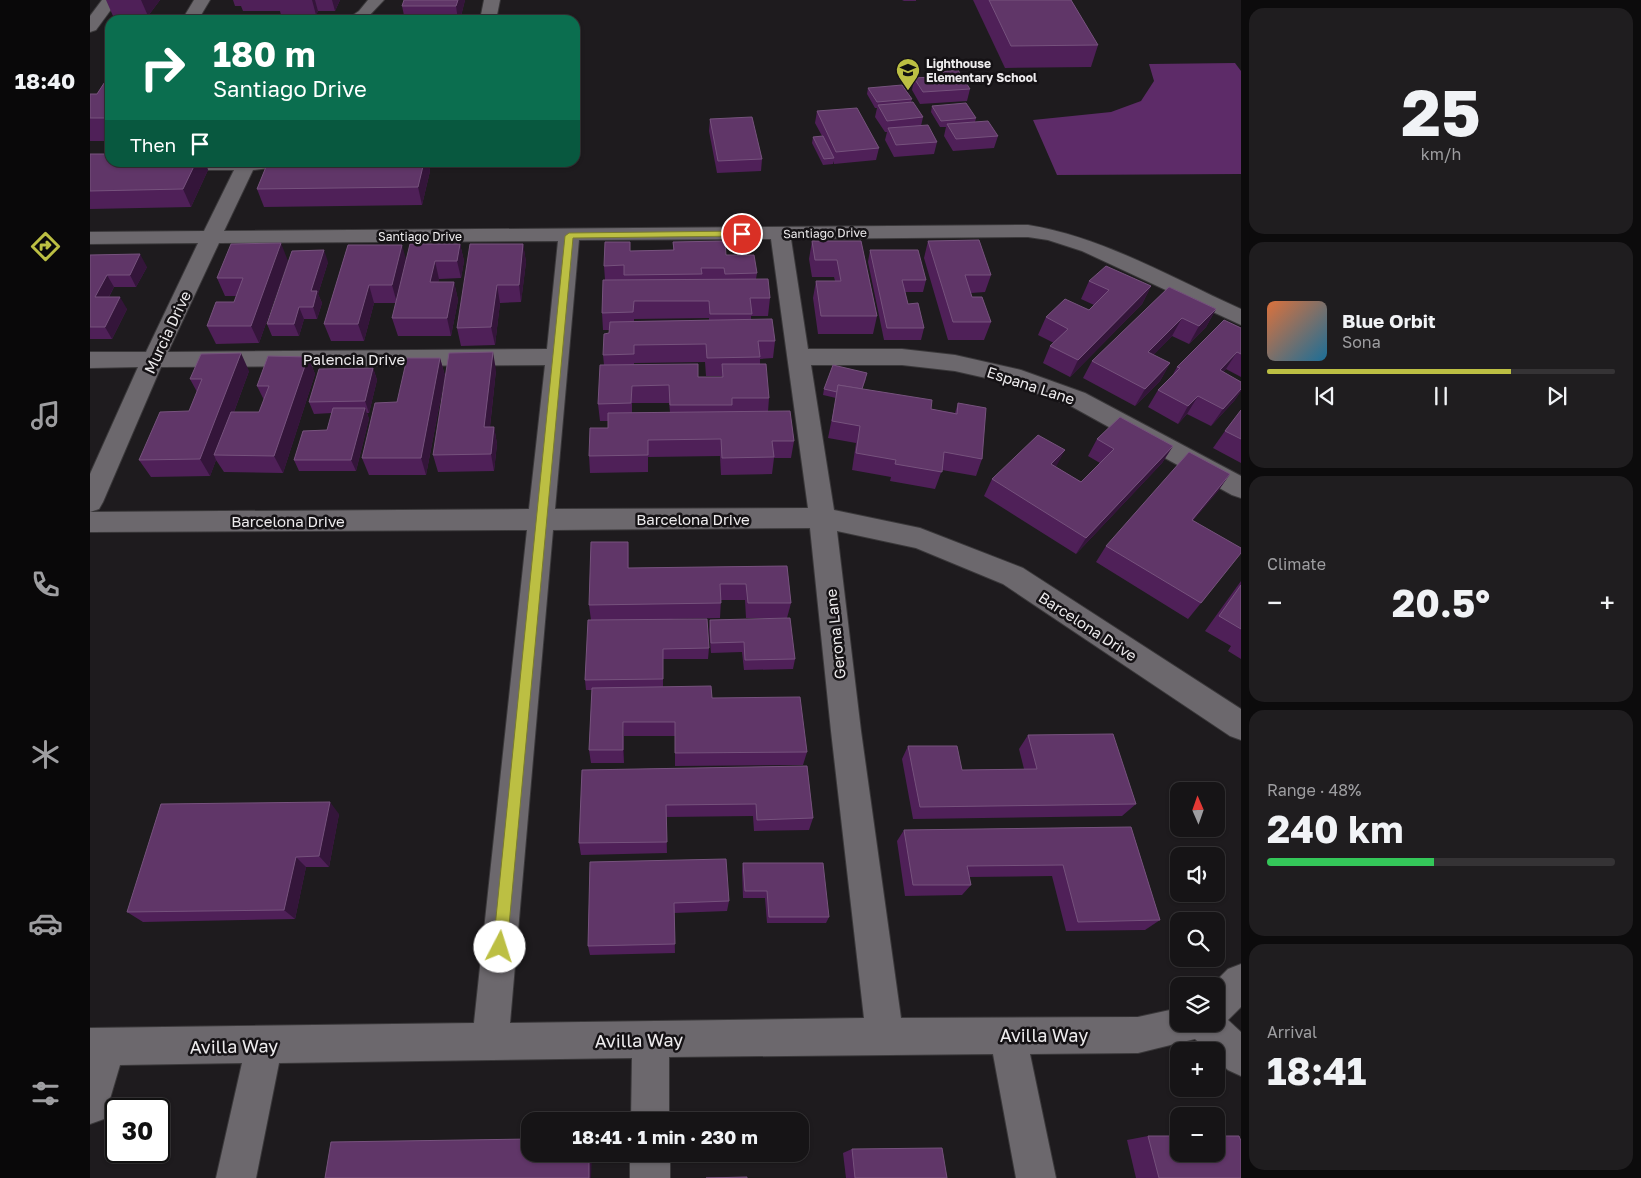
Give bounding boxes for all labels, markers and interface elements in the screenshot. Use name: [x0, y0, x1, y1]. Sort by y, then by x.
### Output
text: 180 m: [213, 33, 316, 75]
icon: right: [130, 35, 195, 100]
place label: Lighthouse Elementary School: [926, 56, 1037, 85]
school or university icon: Lighthouse Elementary School: [895, 57, 921, 91]
text: 18:40: [15, 67, 75, 94]
text: 25: [1401, 72, 1481, 150]
text: Santiago Drive: [213, 75, 367, 102]
icon: arrive: [186, 130, 214, 158]
text: Then: [130, 133, 176, 156]
text: km/h: [1421, 144, 1461, 164]
pin: [721, 213, 763, 255]
icon: arrive: [728, 220, 756, 248]
street label: Santiago Drive: [783, 225, 867, 241]
icon: directions: [28, 229, 63, 264]
street label: Santiago Drive: [378, 229, 462, 244]
street label: Murcia Drive: [140, 287, 194, 376]
text: Blue Orbit: [1342, 309, 1436, 332]
text: Sona: [1342, 332, 1381, 352]
street label: Palencia Drive: [303, 350, 405, 368]
street label: Espana Lane: [985, 362, 1078, 408]
icon: previous: [1311, 382, 1339, 410]
icon: pause: [1427, 382, 1455, 410]
icon: next: [1543, 382, 1571, 410]
icon: music: [28, 398, 63, 433]
street label: Barcelona Drive: [636, 510, 750, 528]
street label: Barcelona Drive: [231, 512, 345, 530]
text: Climate: [1267, 554, 1326, 574]
icon: phone: [28, 567, 63, 602]
text: 20.5°: [1392, 580, 1490, 625]
text: −: [1267, 586, 1282, 619]
text: +: [1600, 586, 1615, 619]
street label: Gerona Lane: [821, 588, 849, 680]
street label: Barcelona Drive: [1036, 588, 1141, 665]
icon: climate: [28, 737, 63, 772]
text: Range · 48%: [1267, 780, 1361, 800]
north arrow: [1170, 782, 1225, 838]
map controls: [1170, 782, 1225, 1162]
text: 240 km: [1267, 806, 1403, 851]
button: sound: [1170, 847, 1225, 902]
icon: car: [28, 906, 63, 941]
button: search: [1170, 912, 1225, 967]
position arrow: [473, 920, 525, 972]
button: layers: [1170, 977, 1225, 1032]
text: Arrival: [1267, 1022, 1317, 1042]
street label: Avilla Way: [1000, 1024, 1088, 1046]
street label: Avilla Way: [595, 1028, 683, 1052]
street label: Avilla Way: [190, 1034, 278, 1058]
button: +: [1170, 1042, 1225, 1097]
text: 18:41: [1267, 1048, 1366, 1093]
icon: filters: [28, 1076, 63, 1111]
speed limit sign: 30: [105, 1098, 170, 1163]
button: −: [1170, 1107, 1225, 1162]
text: 18:41 · 1 min · 230 m: [572, 1125, 758, 1148]

